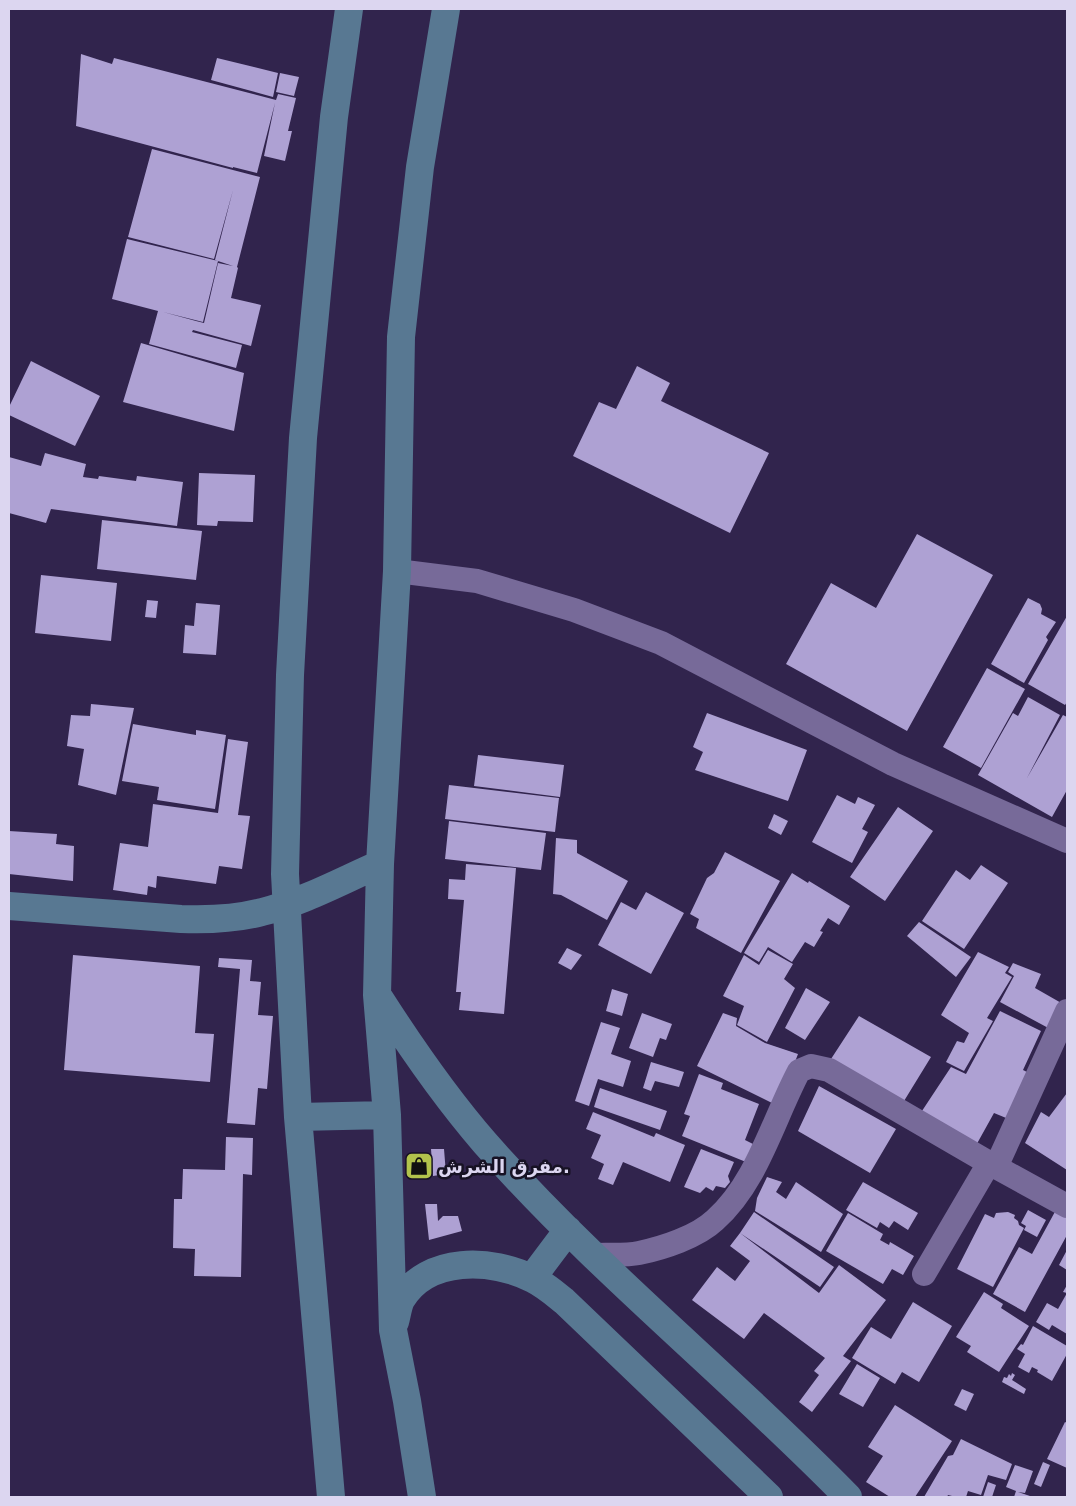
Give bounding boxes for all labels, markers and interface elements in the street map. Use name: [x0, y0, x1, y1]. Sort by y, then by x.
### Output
shop icon: مفرق الشرش.: [404, 1151, 434, 1181]
place label: مفرق الشرش.: [438, 1156, 570, 1178]

